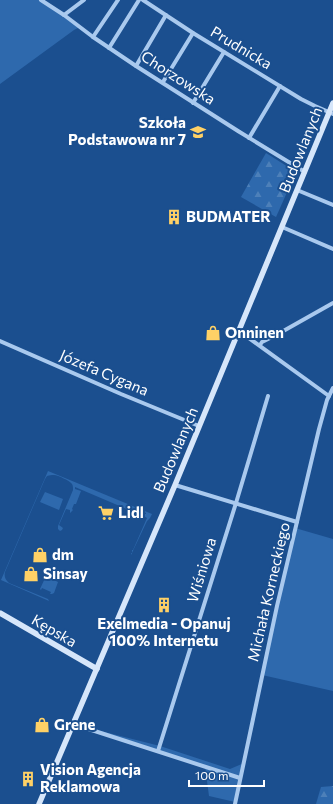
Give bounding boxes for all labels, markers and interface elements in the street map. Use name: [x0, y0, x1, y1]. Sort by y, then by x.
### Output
street label: Prudnicka: [208, 22, 275, 72]
street label: Chorzowska: [138, 47, 219, 108]
street label: Budowlanych: [275, 104, 325, 195]
place label: Szkoła Podstawowa nr 7: [68, 113, 186, 148]
school or university icon: Szkoła Podstawowa nr 7: [189, 123, 207, 141]
place label: BUDMATER: [186, 207, 271, 225]
building icon: BUDMATER: [165, 208, 183, 226]
place label: Onninen: [225, 323, 284, 341]
shop icon: Onninen: [204, 324, 222, 342]
street label: Józefa Cygana: [57, 345, 152, 399]
street label: Budowlanych: [149, 404, 201, 495]
place label: Lidl: [118, 503, 144, 521]
supermarket icon: Lidl: [97, 504, 115, 522]
street label: Michała Korneckiego: [243, 520, 293, 663]
street label: Wiśniowa: [183, 535, 219, 604]
place label: dm: [52, 545, 74, 563]
shop icon: dm: [31, 546, 49, 564]
place label: Sinsay: [43, 564, 89, 582]
shop icon: Sinsay: [22, 565, 40, 583]
building icon: Exelmedia - Opanuj 100% Internetu: [155, 596, 173, 614]
street label: Kępska: [29, 610, 80, 650]
place label: Exelmedia - Opanuj 100% Internetu: [97, 614, 231, 649]
place label: Grene: [54, 715, 95, 733]
shop icon: Grene: [33, 716, 51, 734]
place label: Vision Agencja Reklamowa: [40, 760, 141, 795]
scale bar: [189, 762, 264, 788]
text: 100 m: [195, 768, 229, 782]
building icon: Vision Agencja Reklamowa: [19, 770, 37, 788]

